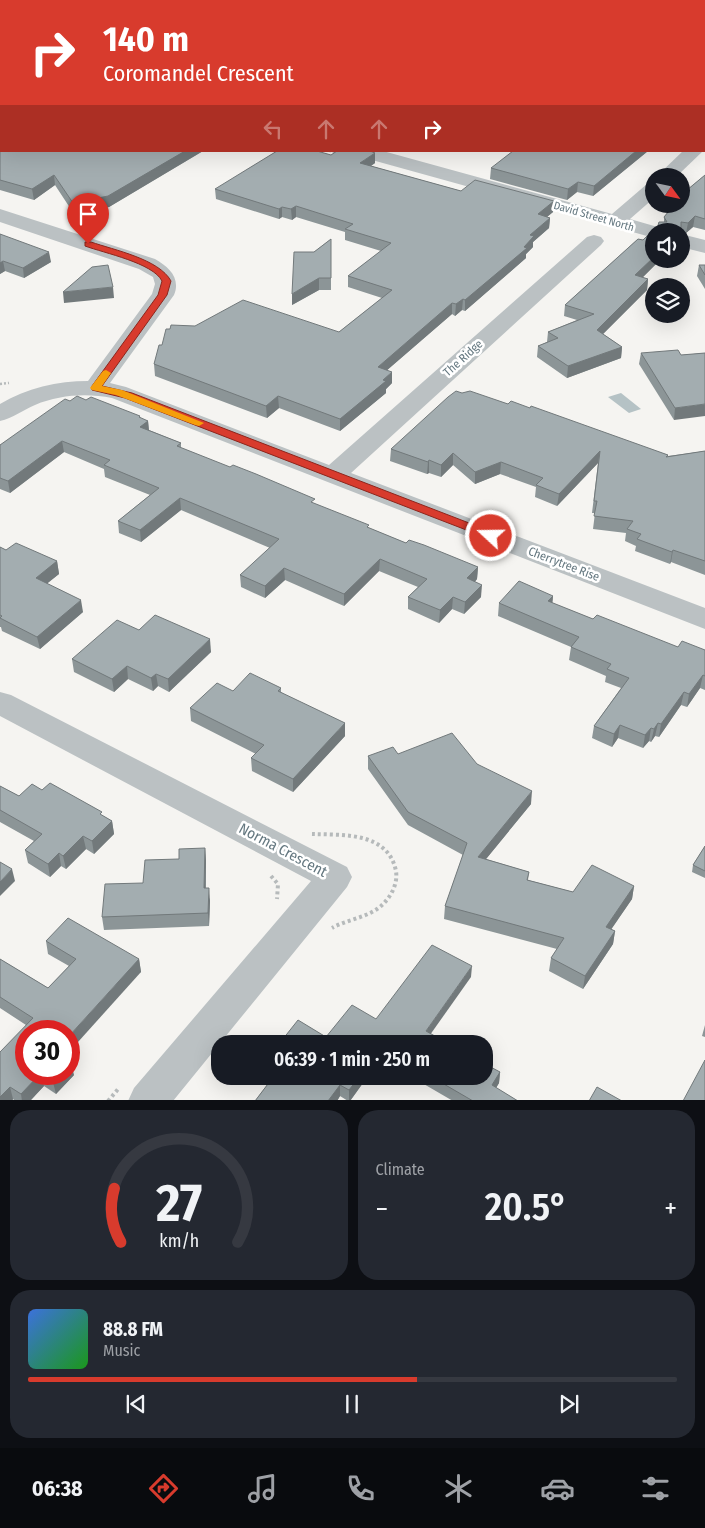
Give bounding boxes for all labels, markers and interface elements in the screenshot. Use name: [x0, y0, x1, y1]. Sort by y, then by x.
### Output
text: 140 m: [103, 18, 189, 60]
icon: right: [20, 20, 85, 85]
text: Coromandel Crescent: [103, 60, 294, 87]
icon: left: [259, 115, 287, 143]
icon: ahead: [312, 115, 340, 143]
icon: ahead: [365, 115, 393, 143]
icon: right: [418, 115, 446, 143]
north arrow: [645, 168, 690, 212]
map controls: [645, 168, 690, 323]
pin: [67, 193, 109, 244]
street label: David Street North: [552, 199, 636, 234]
icon: arrive: [74, 200, 102, 228]
button: sound: [645, 223, 690, 268]
button: layers: [645, 278, 690, 323]
street label: The Ridge: [440, 337, 486, 379]
position arrow: [464, 509, 516, 561]
street label: Cherrytree Rise: [526, 544, 602, 584]
street label: Norma Crescent: [236, 819, 330, 881]
speed limit sign: 30: [15, 1020, 80, 1085]
text: 06:39 · 1 min · 250 m: [274, 1048, 430, 1071]
text: Climate: [376, 1160, 425, 1179]
text: 27: [155, 1172, 202, 1235]
text: 20.5°: [485, 1184, 568, 1230]
text: −: [376, 1192, 388, 1225]
text: +: [664, 1192, 677, 1225]
text: km/h: [159, 1230, 199, 1252]
text: 88.8 FM: [103, 1318, 163, 1341]
text: Music: [103, 1341, 140, 1360]
icon: previous: [122, 1390, 150, 1418]
icon: pause: [338, 1390, 366, 1418]
icon: next: [555, 1390, 583, 1418]
icon: directions: [146, 1471, 181, 1506]
icon: music: [245, 1471, 280, 1506]
icon: phone: [343, 1471, 378, 1506]
icon: climate: [441, 1471, 476, 1506]
icon: car: [540, 1471, 575, 1506]
icon: filters: [638, 1471, 673, 1506]
text: 06:38: [32, 1475, 83, 1502]

